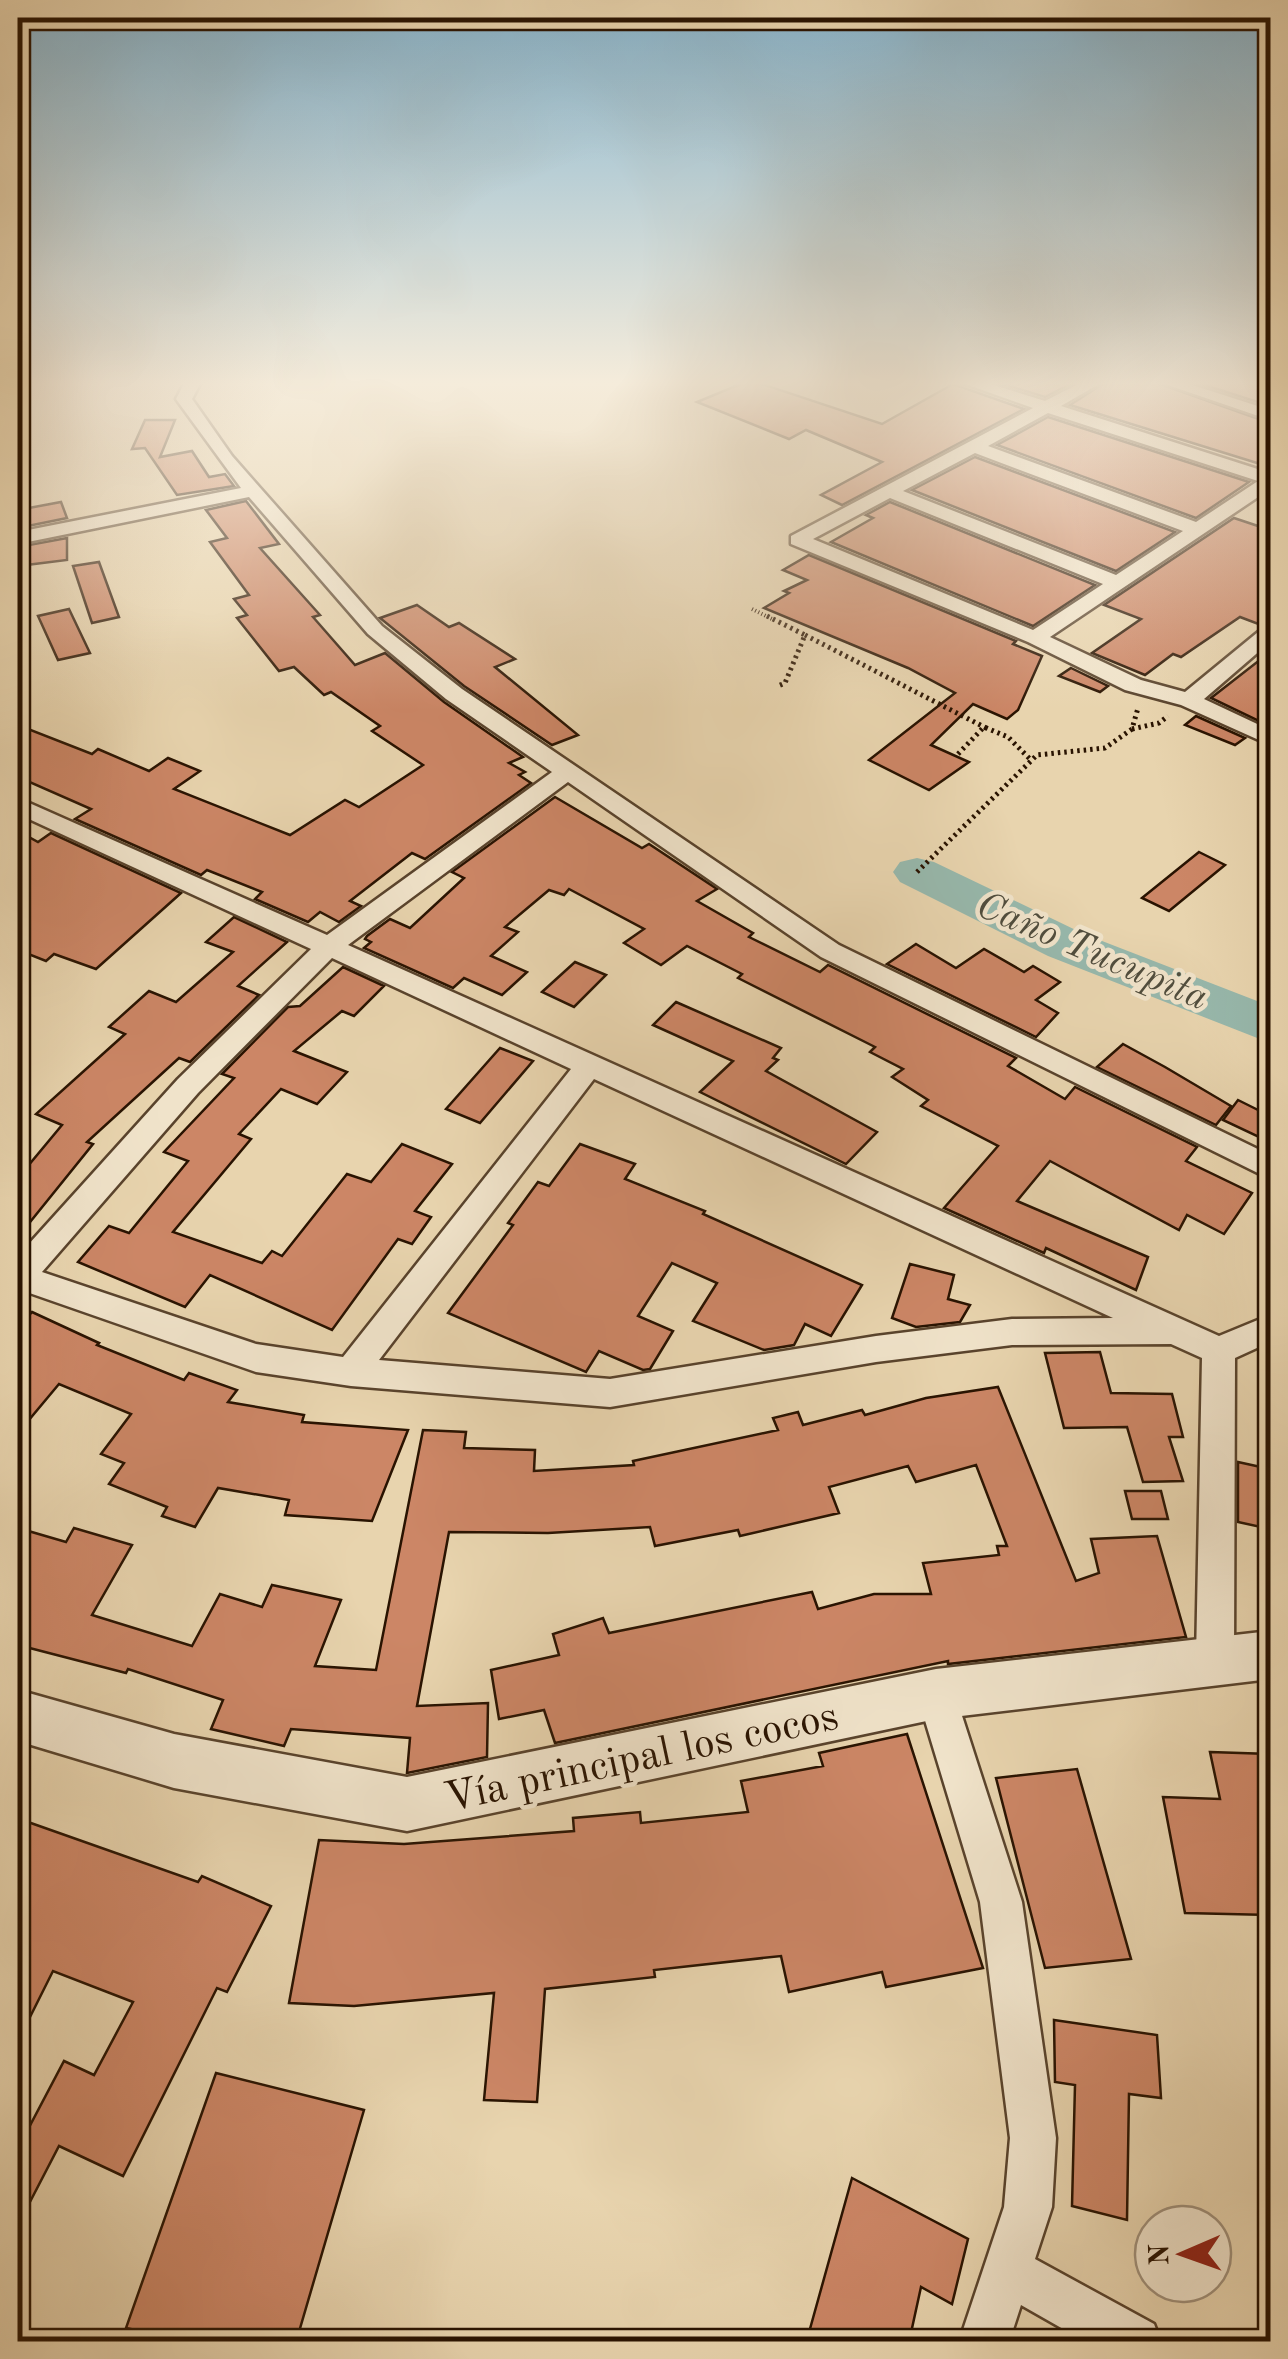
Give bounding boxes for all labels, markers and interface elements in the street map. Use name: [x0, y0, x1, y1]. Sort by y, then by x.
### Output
water label: Caño Tucupita: [971, 887, 1213, 1019]
street label: Vía principal los cocos: [441, 1697, 842, 1821]
north arrow: [1133, 2204, 1233, 2304]
text: N: [1147, 2243, 1175, 2266]

